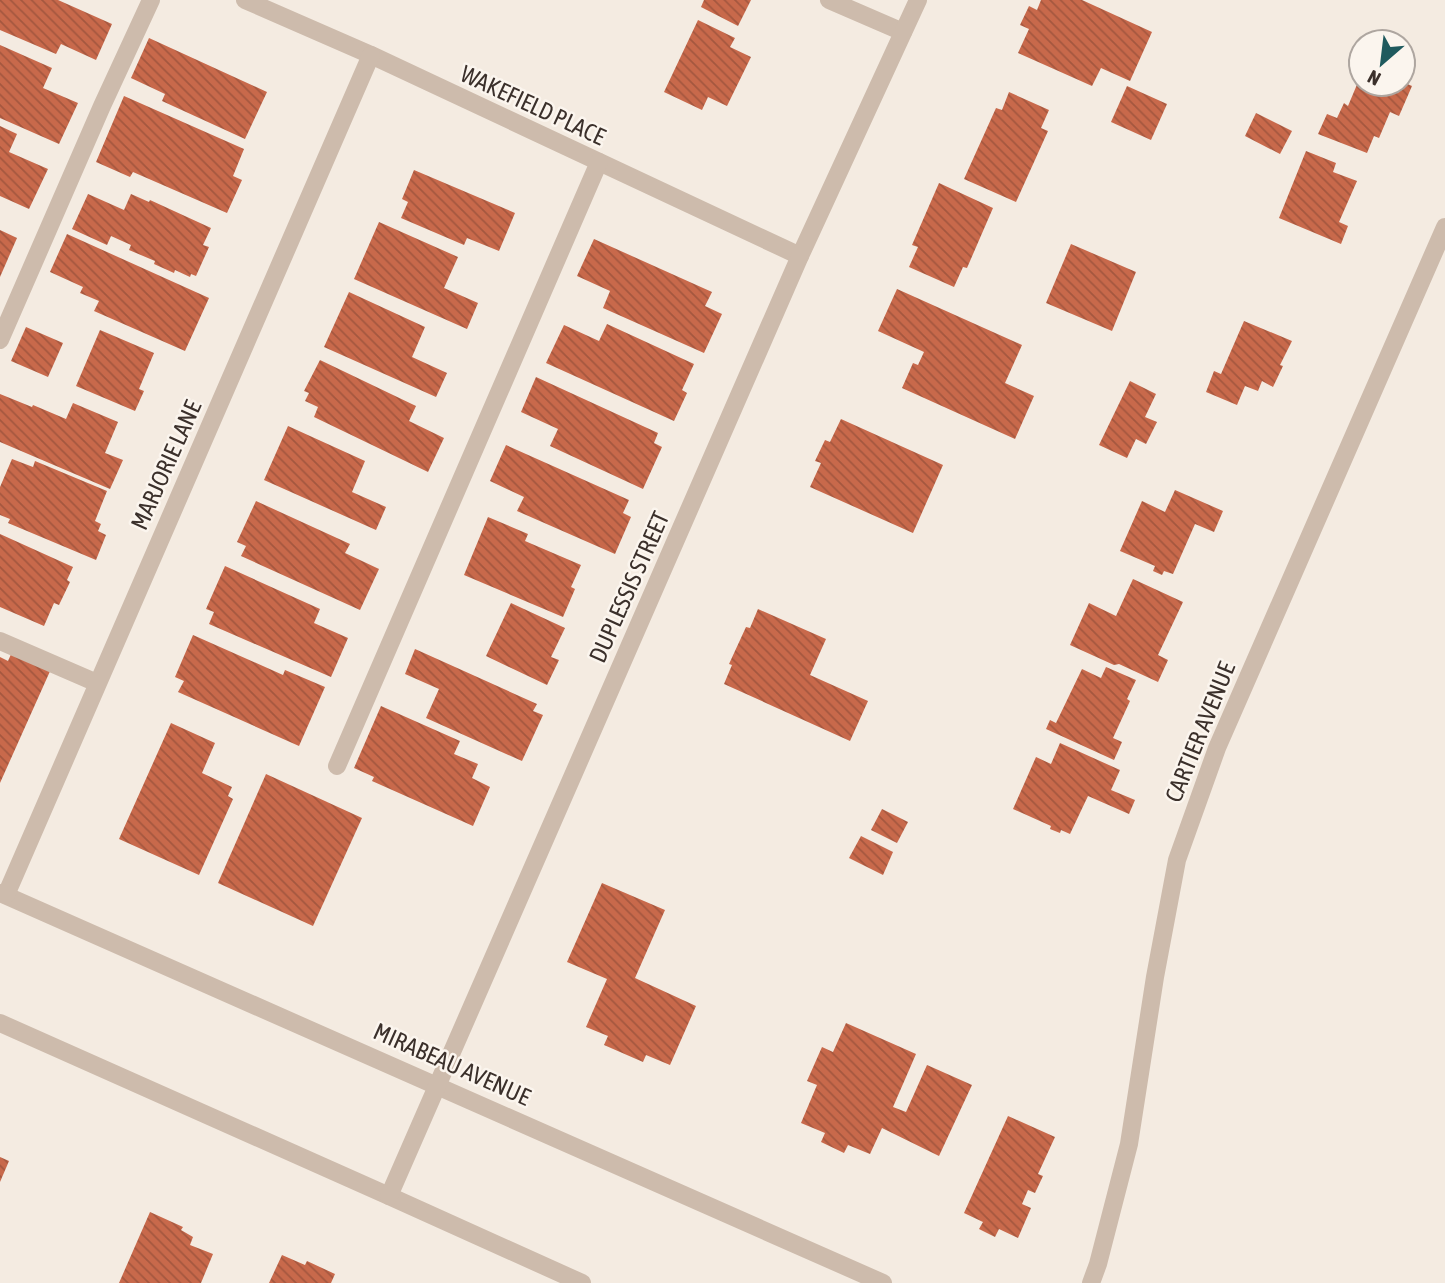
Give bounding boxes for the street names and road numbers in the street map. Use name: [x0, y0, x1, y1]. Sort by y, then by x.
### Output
street label: WAKEFIELD PLACE: [456, 60, 610, 150]
street label: MARJORIE LANE: [125, 396, 207, 534]
street label: DUPLESSIS STREET: [584, 507, 674, 667]
street label: CARTIER AVENUE: [1160, 658, 1240, 806]
street label: MIRABEAU AVENUE: [370, 1017, 534, 1111]

